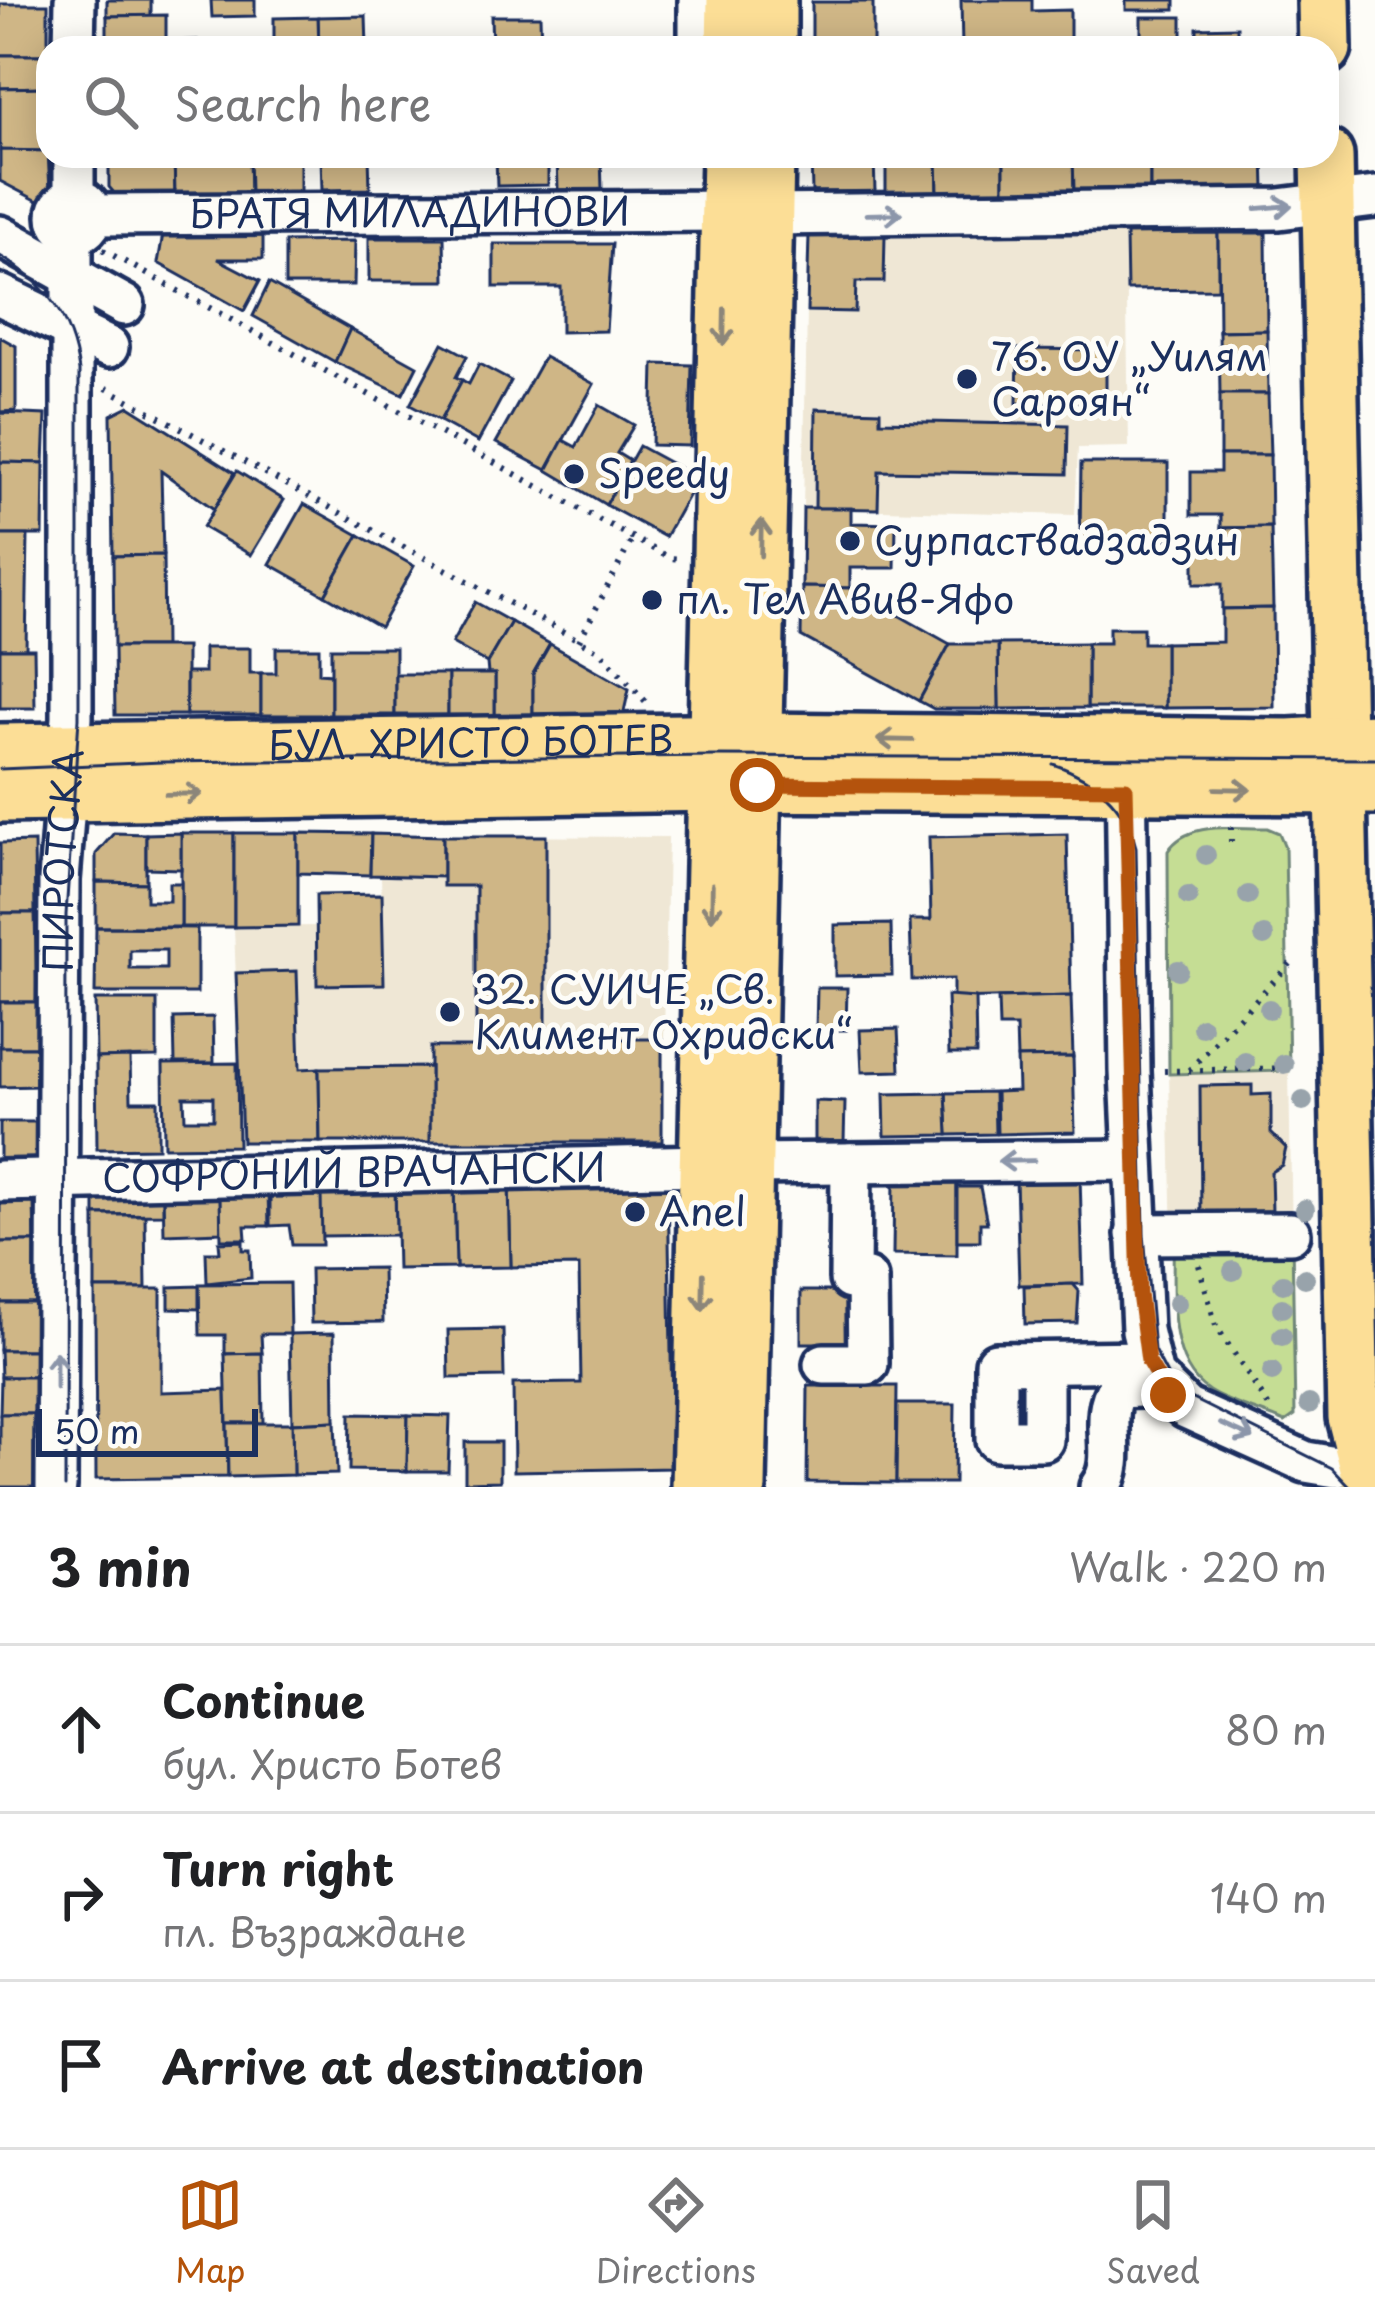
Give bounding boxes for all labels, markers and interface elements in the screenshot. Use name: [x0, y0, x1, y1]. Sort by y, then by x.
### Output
search box: [36, 36, 1339, 168]
text: Search here: [174, 68, 431, 136]
icon: search: [78, 69, 144, 135]
street label: БРАТЯ МИЛАДИНОВИ: [190, 180, 630, 241]
one-way arrow: [1254, 196, 1293, 219]
one-way arrow: [864, 203, 903, 225]
one-way arrow: [713, 307, 736, 346]
place label: 76. ОУ „Уилям Сароян“: [991, 325, 1268, 429]
marker: 76. ОУ „Уилям Сароян“: [954, 366, 980, 392]
place label: Speedy: [598, 442, 730, 501]
marker: Speedy: [561, 461, 587, 487]
place label: Сурпаствадзадзин: [874, 509, 1239, 568]
one-way arrow: [749, 519, 772, 558]
marker: Сурпаствадзадзин: [837, 528, 863, 554]
place label: пл. Тел Авив-Яфо: [676, 568, 1014, 627]
marker: пл. Тел Авив-Яфо: [639, 587, 665, 613]
street label: БУЛ. ХРИСТО БОТЕВ: [268, 708, 674, 773]
one-way arrow: [876, 728, 915, 751]
street label: ПИРОТСКА: [27, 746, 96, 972]
route start: [730, 758, 784, 812]
one-way arrow: [1213, 778, 1252, 800]
one-way arrow: [164, 783, 203, 806]
one-way arrow: [701, 882, 724, 921]
place label: 32. СУИЧЕ „Св. Климент Охридски“: [474, 958, 852, 1062]
marker: 32. СУИЧЕ „Св. Климент Охридски“: [437, 999, 463, 1025]
street label: СОФРОНИЙ ВРАЧАНСКИ: [101, 1135, 606, 1206]
one-way arrow: [997, 1150, 1036, 1172]
place label: Anel: [659, 1180, 746, 1239]
marker: Anel: [622, 1199, 648, 1225]
one-way arrow: [691, 1272, 714, 1311]
one-way arrow: [45, 1351, 67, 1390]
route end: [1141, 1368, 1195, 1422]
scale bar: [36, 1403, 258, 1456]
text: 50 m: [54, 1405, 140, 1455]
one-way arrow: [1218, 1422, 1254, 1444]
text: 3 min: [48, 1527, 192, 1604]
text: Walk · 220 m: [1069, 1536, 1327, 1595]
text: Continue: [162, 1665, 365, 1733]
icon: ahead: [48, 1696, 114, 1762]
text: 80 m: [1225, 1699, 1327, 1758]
text: бул. Христо Ботев: [162, 1733, 502, 1792]
text: Turn right: [162, 1833, 394, 1901]
icon: right: [48, 1864, 114, 1930]
text: 140 m: [1210, 1867, 1327, 1926]
text: пл. Възраждане: [162, 1901, 466, 1960]
text: Arrive at destination: [162, 2031, 645, 2099]
icon: arrive: [48, 2032, 114, 2098]
tab: Map: [175, 2172, 246, 2294]
tab: Directions: [596, 2172, 756, 2294]
tab: Saved: [1106, 2172, 1200, 2294]

